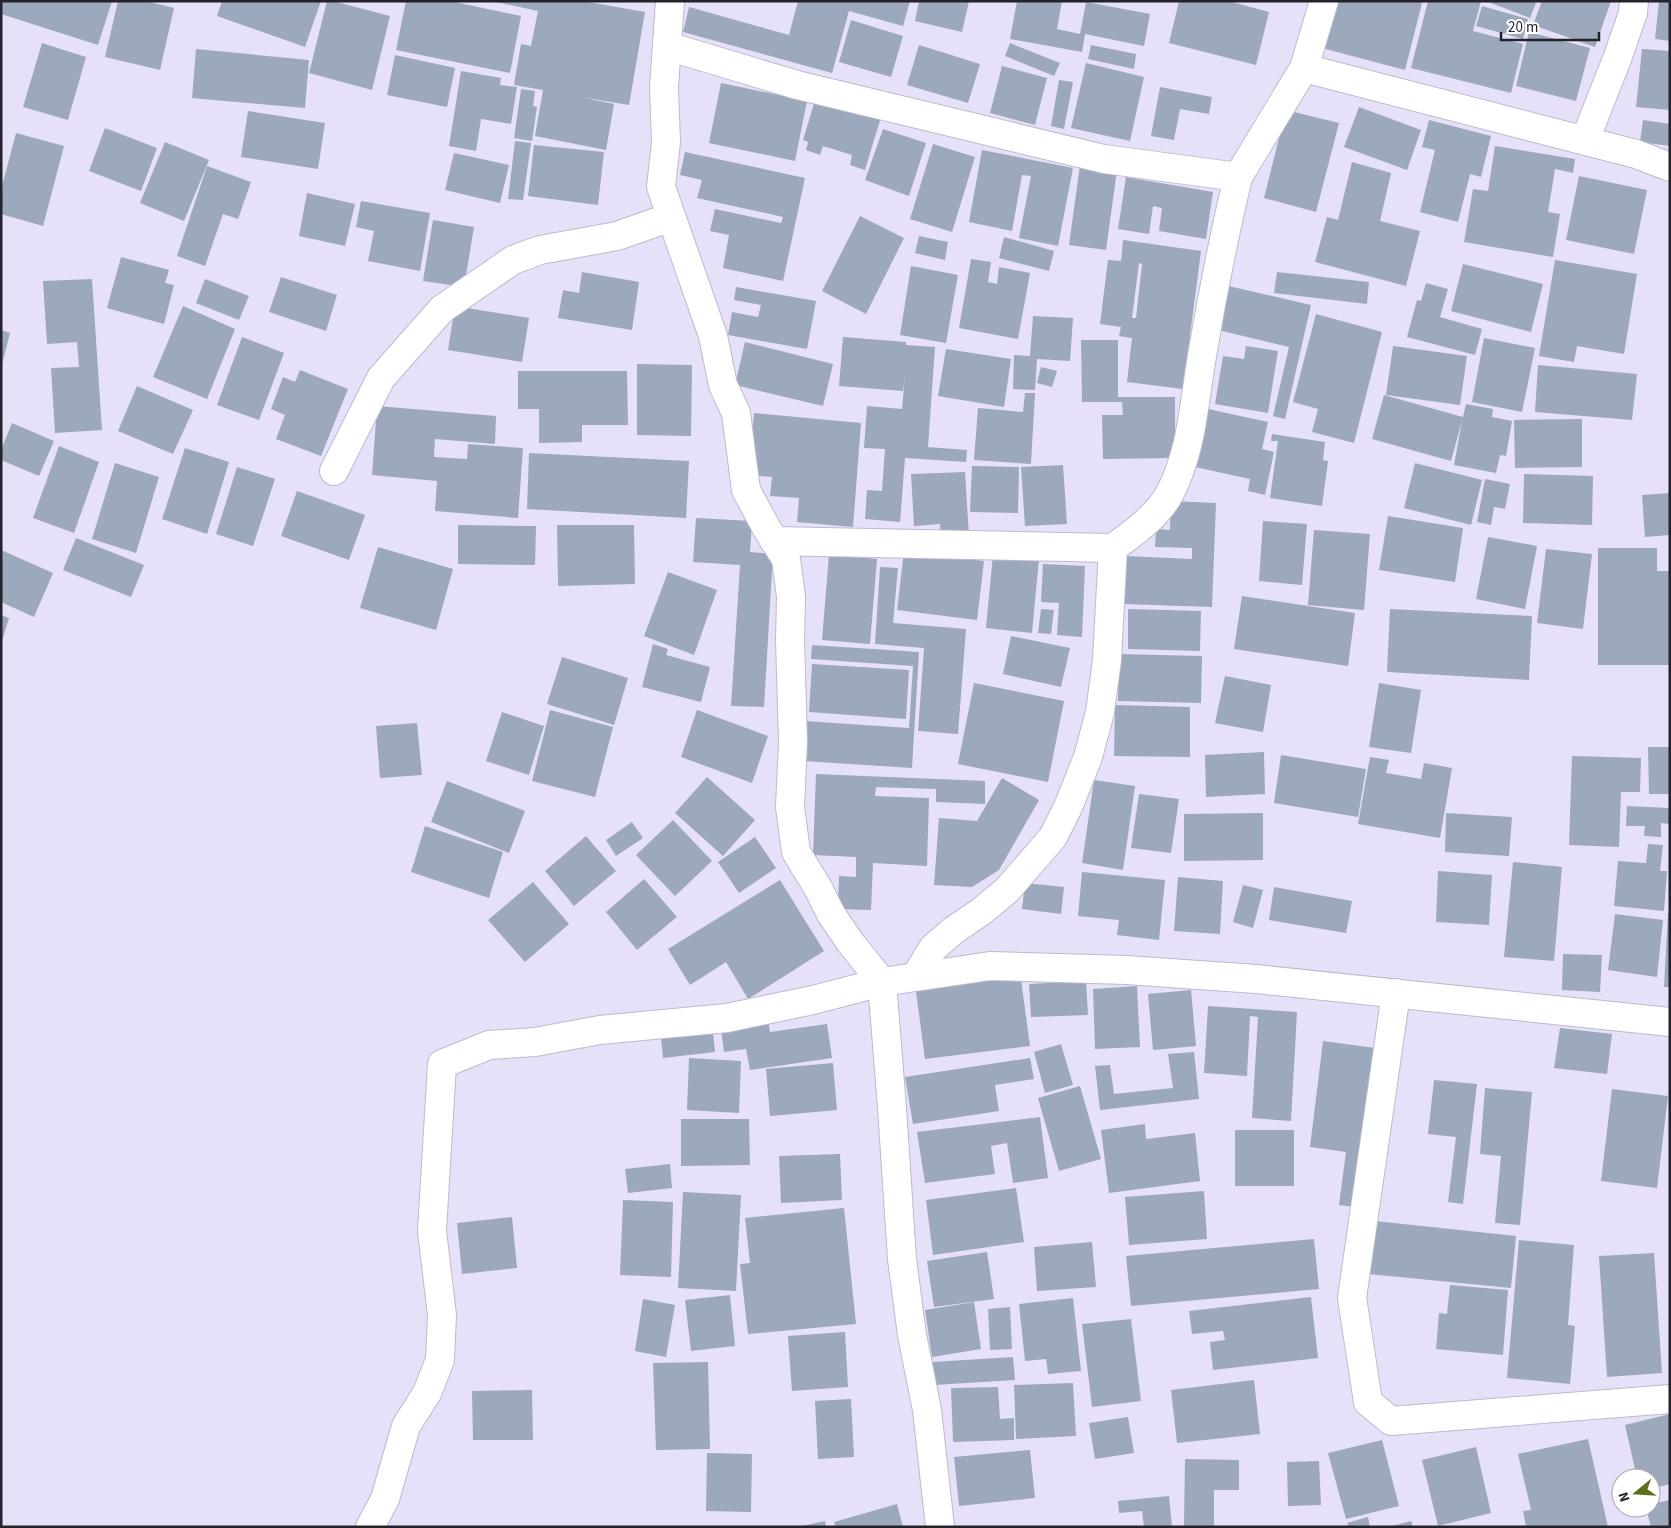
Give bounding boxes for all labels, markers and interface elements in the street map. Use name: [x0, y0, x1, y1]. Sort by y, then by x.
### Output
scale bar: [1501, 10, 1598, 42]
text: 20 m: [1508, 17, 1538, 38]
north arrow: [1611, 1468, 1661, 1518]
text: N: [1614, 1489, 1636, 1504]

